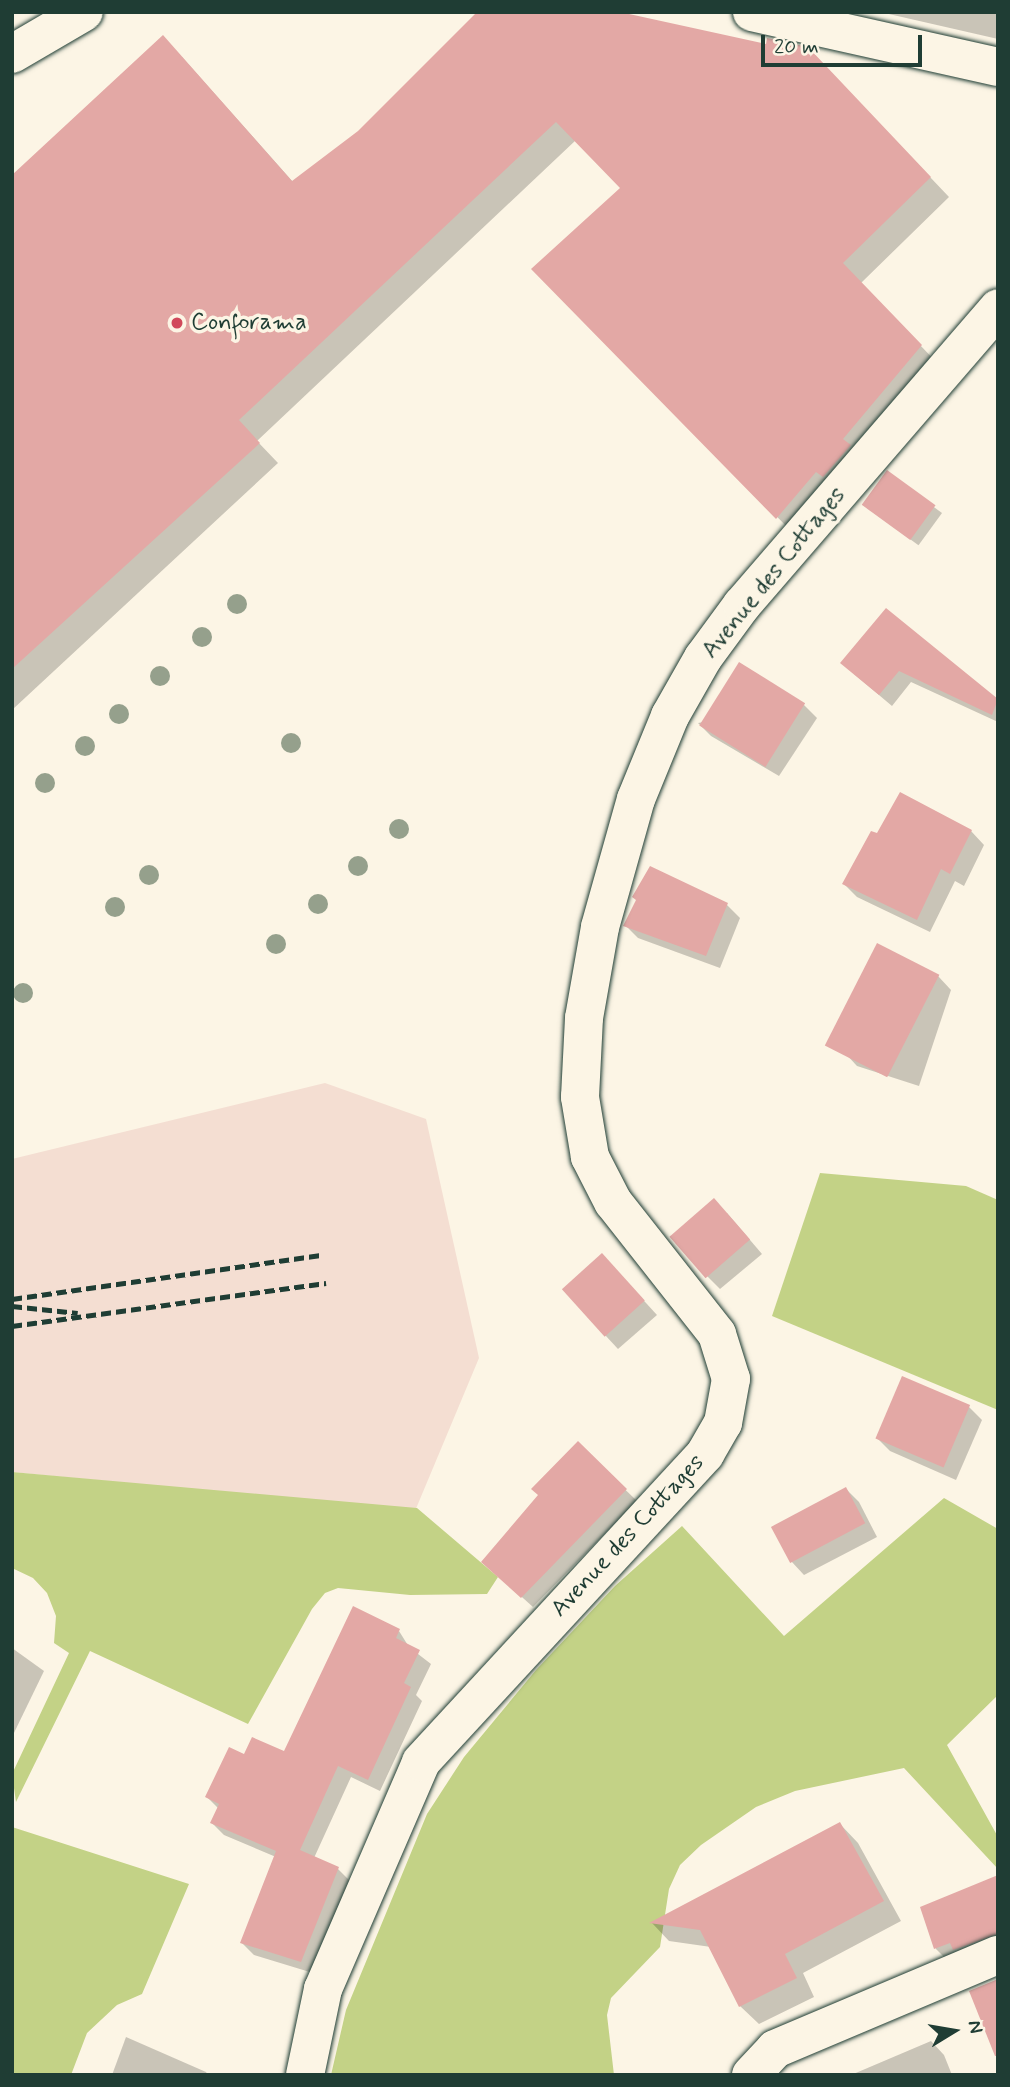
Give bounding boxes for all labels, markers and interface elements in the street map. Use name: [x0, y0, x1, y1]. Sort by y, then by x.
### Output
scale bar: [765, 21, 926, 65]
text: 20 m: [774, 33, 819, 61]
place label: Conforama: [191, 309, 307, 337]
marker: Conforama: [169, 315, 185, 331]
street label: Avenue des Cottages: [695, 480, 853, 666]
street label: Avenue des Cottages: [544, 1447, 712, 1625]
north arrow: [919, 1996, 989, 2066]
text: N: [962, 2018, 989, 2035]

